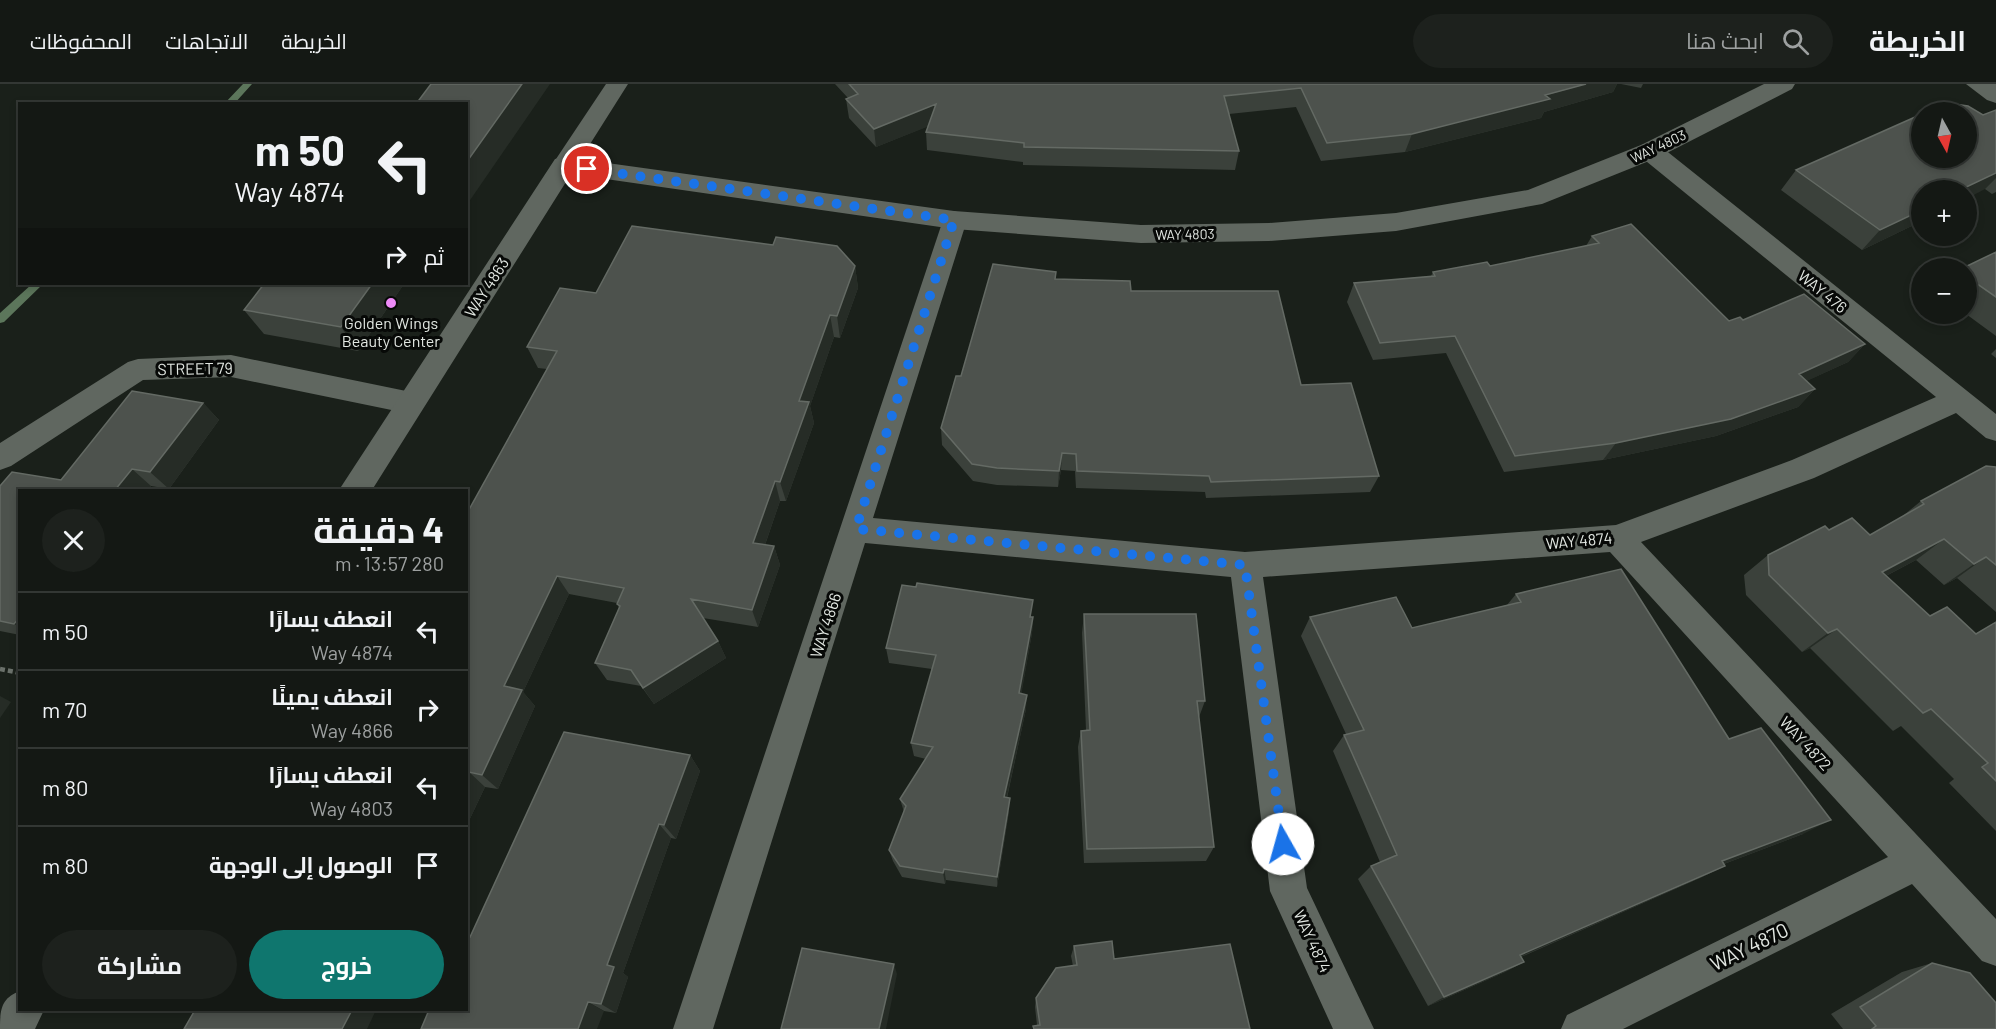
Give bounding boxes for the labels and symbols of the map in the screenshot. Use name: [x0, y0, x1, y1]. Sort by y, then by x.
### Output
north arrow: [1911, 102, 1977, 168]
street label: WAY 4803: [1628, 126, 1688, 166]
pin: [561, 143, 612, 194]
street label: WAY 4803: [1155, 225, 1215, 243]
street label: WAY 4863: [460, 254, 512, 320]
street label: WAY 476: [1795, 266, 1851, 316]
marker: Golden Wings Beauty Center: [384, 296, 398, 310]
place label: Golden Wings Beauty Center: [342, 313, 440, 350]
street label: STREET 79: [157, 358, 233, 378]
street label: WAY 4874: [1545, 528, 1613, 552]
street label: WAY 4866: [806, 590, 844, 660]
street label: WAY 4872: [1776, 712, 1836, 774]
position arrow: [1251, 812, 1315, 876]
street label: WAY 4874: [1290, 907, 1336, 975]
street label: WAY 4870: [1706, 917, 1792, 975]

